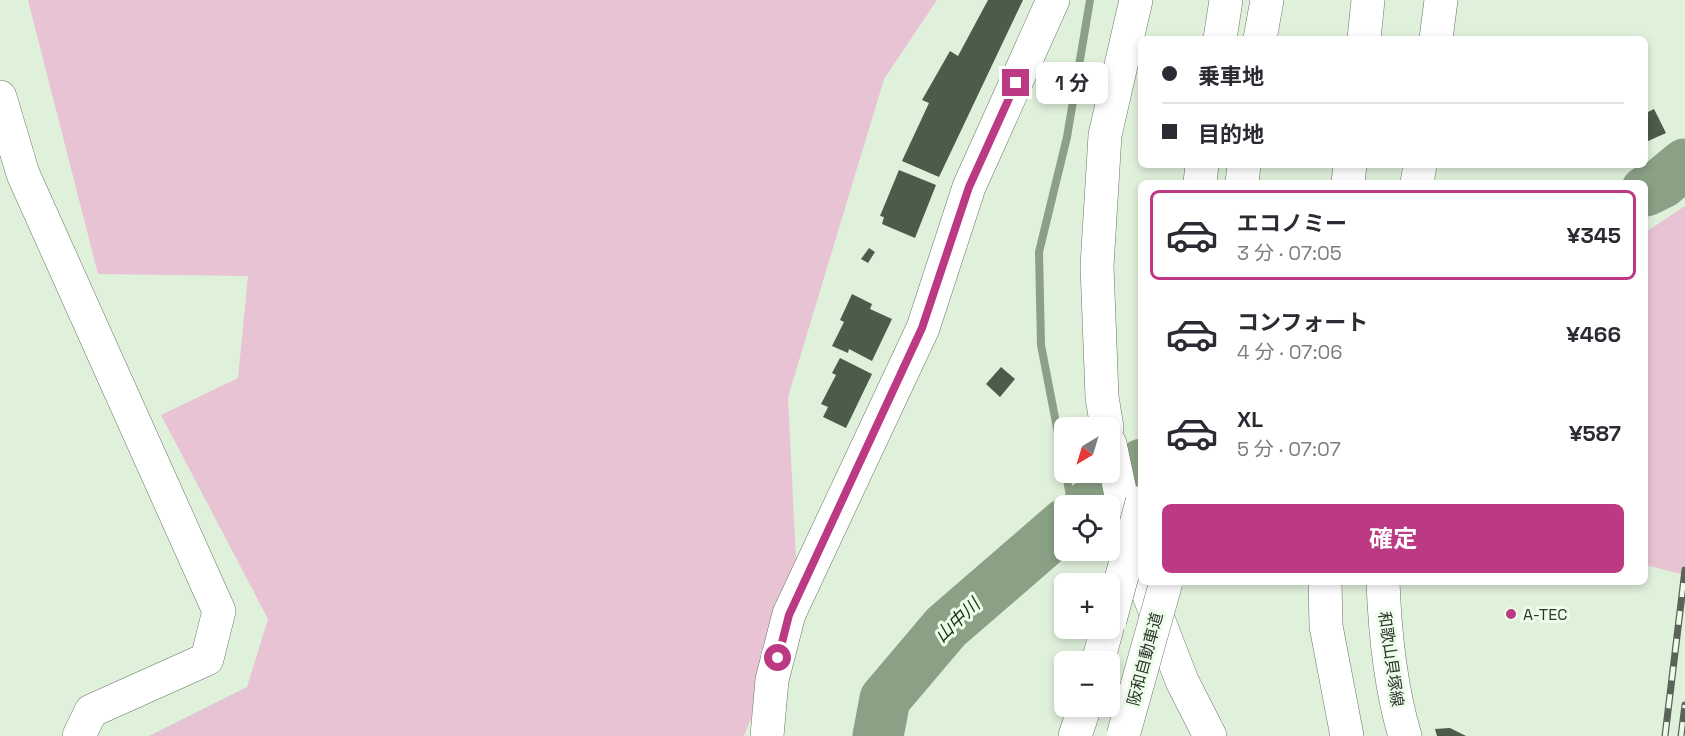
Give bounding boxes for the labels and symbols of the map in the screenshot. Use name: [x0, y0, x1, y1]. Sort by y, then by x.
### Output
callout: 1 分: [1037, 62, 1109, 104]
route end: [1002, 69, 1029, 96]
north arrow: [1054, 417, 1120, 483]
water label: 山中川: [930, 592, 986, 647]
place label: A-TEC: [1523, 604, 1568, 625]
marker: A-TEC: [1504, 607, 1518, 621]
street label: 阪和自動車道: [1122, 610, 1168, 708]
street label: 和歌山貝塚線: [1374, 610, 1408, 708]
route start: [764, 644, 791, 671]

